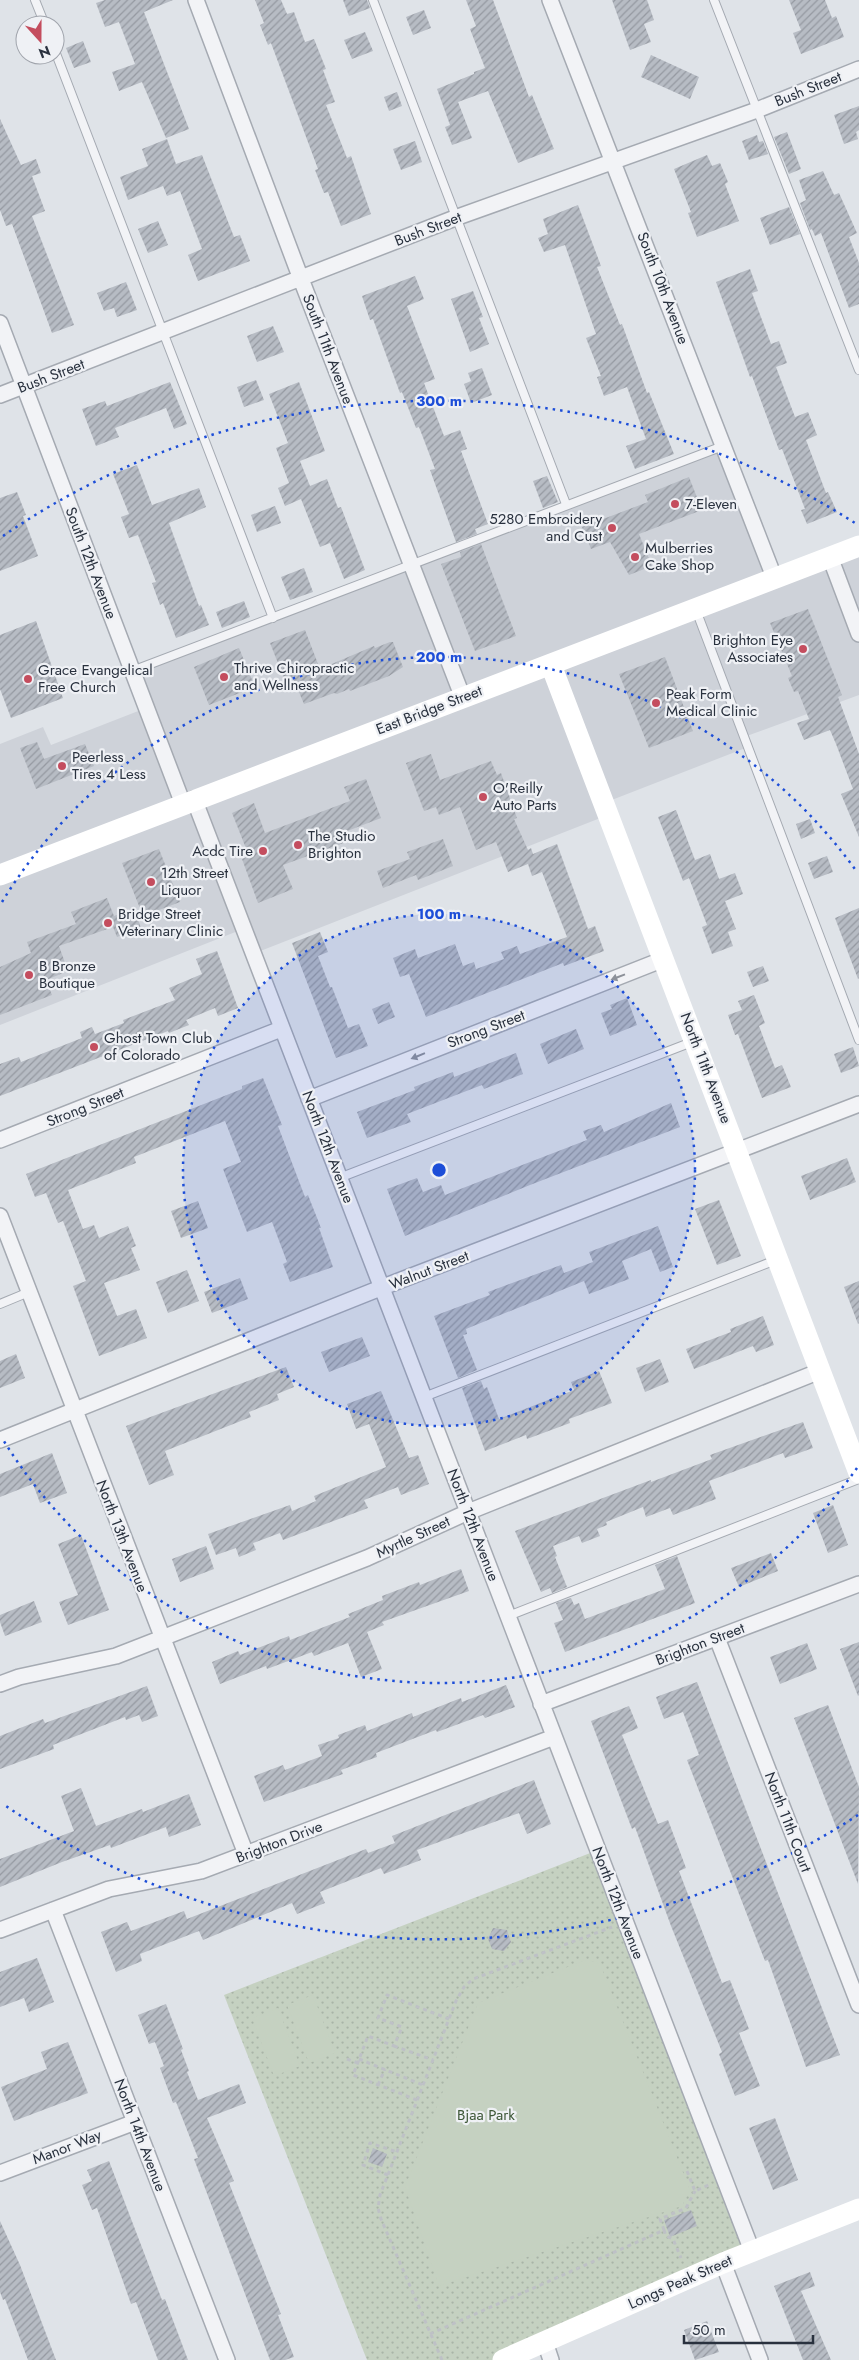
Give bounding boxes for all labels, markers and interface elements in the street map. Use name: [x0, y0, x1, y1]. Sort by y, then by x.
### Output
north arrow: [15, 15, 65, 65]
text: N: [36, 41, 53, 63]
street label: Bush Street: [771, 65, 845, 112]
street label: Bush Street: [391, 206, 465, 252]
street label: South 10th Avenue: [631, 229, 695, 348]
street label: South 11th Avenue: [297, 291, 359, 408]
street label: Bush Street: [14, 353, 88, 399]
text: 300 m: [416, 390, 462, 412]
place label: 7-Eleven: [685, 493, 737, 515]
marker: 7-Eleven: [669, 498, 681, 510]
street label: South 12th Avenue: [60, 504, 123, 622]
place label: 5280 Embroidery and Cust: [489, 508, 602, 547]
marker: 5280 Embroidery and Cust: [606, 522, 618, 534]
place label: Mulberries Cake Shop: [645, 537, 714, 576]
marker: Mulberries Cake Shop: [629, 551, 641, 563]
place label: Brighton Eye Associates: [713, 629, 793, 668]
marker: Brighton Eye Associates: [797, 643, 809, 655]
text: 200 m: [416, 646, 462, 668]
place label: Thrive Chiropractic and Wellness: [234, 657, 354, 696]
place label: Grace Evangelical Free Church: [38, 659, 153, 698]
marker: Thrive Chiropractic and Wellness: [218, 671, 230, 683]
marker: Grace Evangelical Free Church: [22, 673, 34, 685]
street label: East Bridge Street: [373, 679, 486, 740]
place label: Peak Form Medical Clinic: [666, 683, 757, 722]
marker: Peak Form Medical Clinic: [650, 697, 662, 709]
place label: Peerless Tires 4 Less: [72, 746, 146, 785]
marker: Peerless Tires 4 Less: [56, 760, 68, 772]
place label: O'Reilly Auto Parts: [493, 777, 557, 816]
marker: O'Reilly Auto Parts: [477, 791, 489, 803]
place label: The Studio Brighton: [308, 825, 375, 864]
marker: The Studio Brighton: [292, 839, 304, 851]
place label: Acdc Tire: [192, 840, 253, 862]
marker: Acdc Tire: [257, 845, 269, 857]
place label: 12th Street Liquor: [161, 862, 228, 901]
marker: 12th Street Liquor: [145, 876, 157, 888]
place label: Bridge Street Veterinary Clinic: [118, 903, 223, 942]
text: 100 m: [417, 903, 461, 925]
marker: Bridge Street Veterinary Clinic: [102, 917, 114, 929]
place label: B Bronze Boutique: [39, 955, 96, 994]
marker: B Bronze Boutique: [23, 969, 35, 981]
one-way arrow: [611, 974, 626, 981]
street label: Strong Street: [444, 1004, 528, 1054]
street label: North 11th Avenue: [675, 1009, 737, 1127]
place label: Ghost Town Club of Colorado: [104, 1027, 212, 1066]
marker: Ghost Town Club of Colorado: [88, 1041, 100, 1053]
one-way arrow: [411, 1053, 426, 1060]
street label: Strong Street: [43, 1081, 127, 1132]
street label: North 12th Avenue: [296, 1088, 360, 1207]
centre of rings: [430, 1161, 448, 1179]
street label: Walnut Street: [386, 1245, 472, 1295]
street label: North 12th Avenue: [441, 1466, 505, 1585]
street label: North 13th Avenue: [90, 1477, 154, 1596]
street label: Myrtle Street: [373, 1510, 454, 1564]
street label: Brighton Street: [652, 1617, 748, 1671]
street label: North 11th Court: [759, 1769, 817, 1876]
street label: Brighton Drive: [232, 1815, 326, 1869]
street label: North 12th Avenue: [586, 1844, 650, 1963]
street label: North 14th Avenue: [108, 2075, 172, 2195]
park label: Bjaa Park: [457, 2104, 515, 2126]
street label: Manor Way: [29, 2124, 105, 2170]
street label: Longs Peak Street: [625, 2249, 736, 2315]
scale bar: [684, 2312, 813, 2344]
text: 50 m: [692, 2319, 726, 2341]

